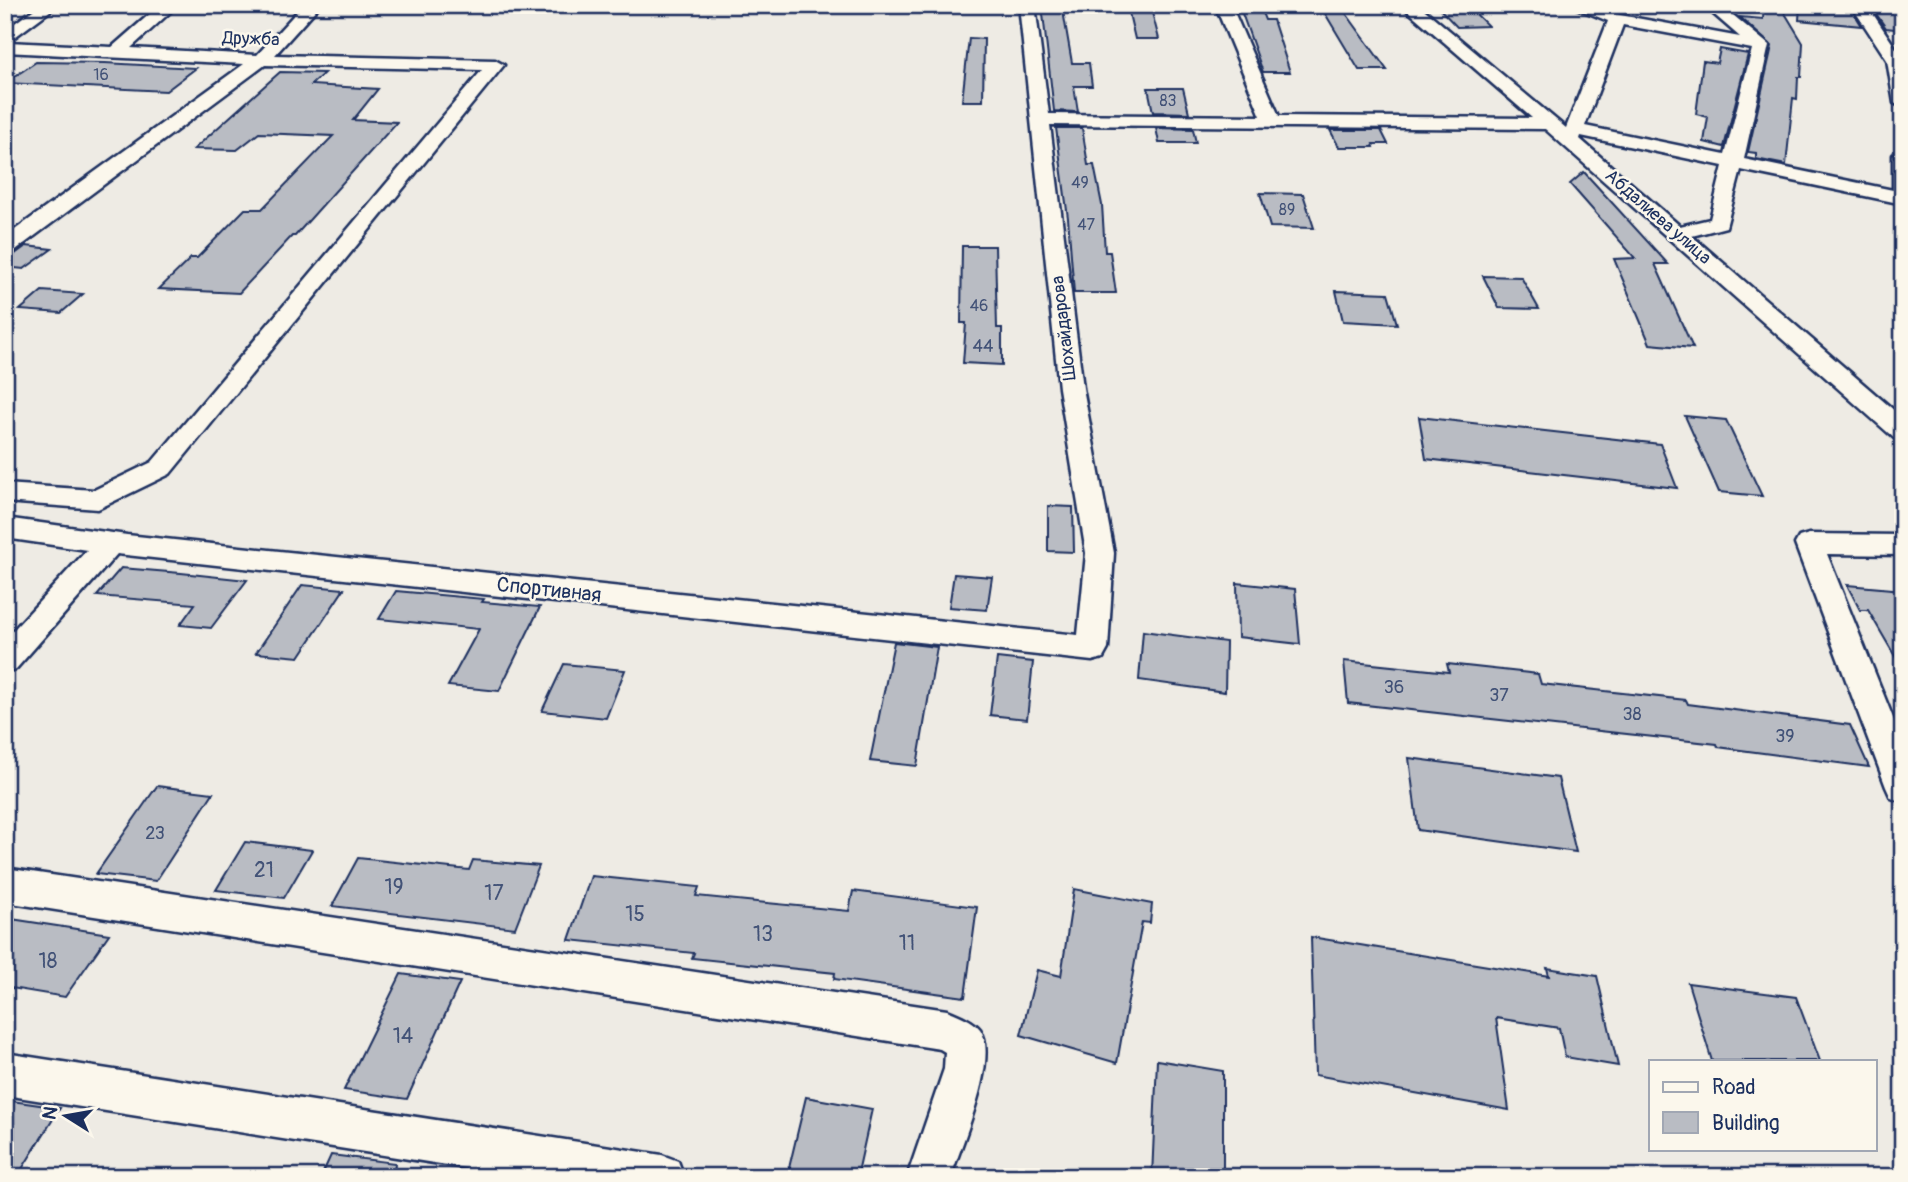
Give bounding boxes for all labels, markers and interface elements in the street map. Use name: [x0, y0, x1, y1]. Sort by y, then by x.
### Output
street label: Дружба: [221, 26, 280, 51]
house number: 16: [93, 65, 109, 85]
house number: 83: [1160, 91, 1177, 111]
street label: Абдалиева улица: [1600, 165, 1716, 269]
house number: 49: [1071, 173, 1089, 193]
house number: 89: [1279, 200, 1295, 220]
house number: 47: [1077, 215, 1095, 235]
street label: Шохайдарова: [1046, 275, 1082, 381]
house number: 46: [970, 296, 988, 316]
house number: 44: [973, 335, 994, 358]
street label: Спортивная: [495, 571, 603, 609]
house number: 36: [1384, 676, 1404, 699]
house number: 37: [1489, 684, 1509, 707]
house number: 38: [1622, 703, 1642, 726]
house number: 39: [1775, 725, 1795, 748]
house number: 23: [145, 822, 165, 845]
house number: 21: [254, 857, 274, 884]
house number: 19: [384, 874, 404, 901]
house number: 17: [484, 880, 504, 907]
house number: 15: [625, 901, 645, 928]
house number: 13: [753, 921, 773, 948]
house number: 11: [899, 930, 915, 957]
house number: 18: [39, 948, 57, 975]
house number: 14: [393, 1023, 413, 1050]
legend: [1649, 1060, 1876, 1150]
text: Road: [1712, 1074, 1756, 1101]
north arrow: [32, 1080, 102, 1150]
text: N: [37, 1104, 63, 1122]
text: Building: [1712, 1110, 1779, 1137]

